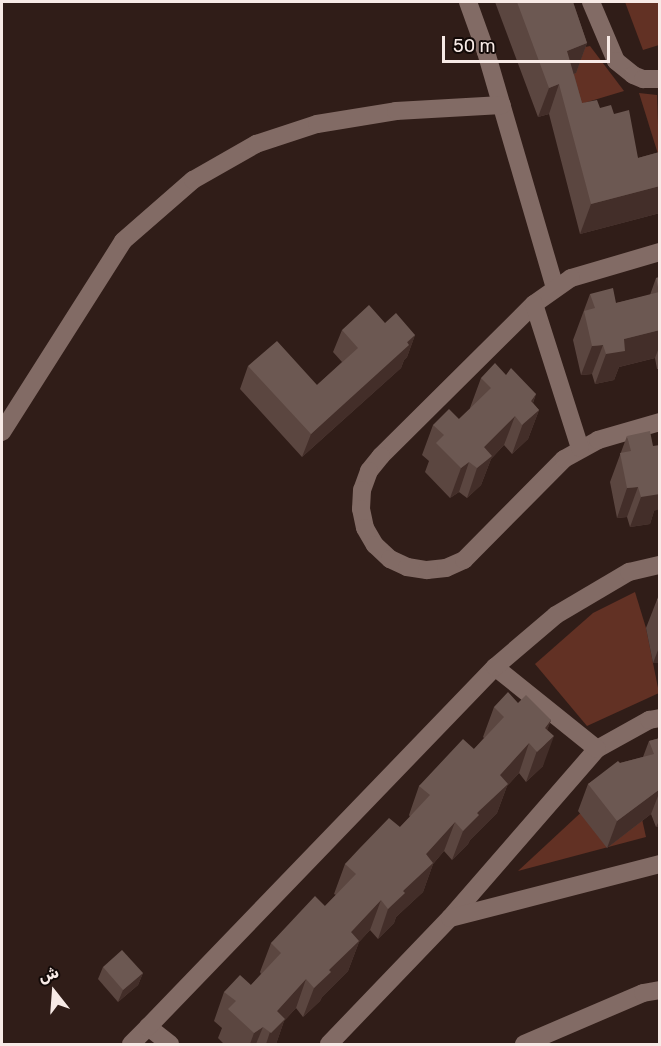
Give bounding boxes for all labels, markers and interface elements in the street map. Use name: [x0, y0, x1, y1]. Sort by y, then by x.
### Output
scale bar: [445, 24, 613, 62]
text: 50 m: [453, 35, 496, 57]
north arrow: [24, 962, 84, 1022]
text: ش: [36, 962, 61, 986]

